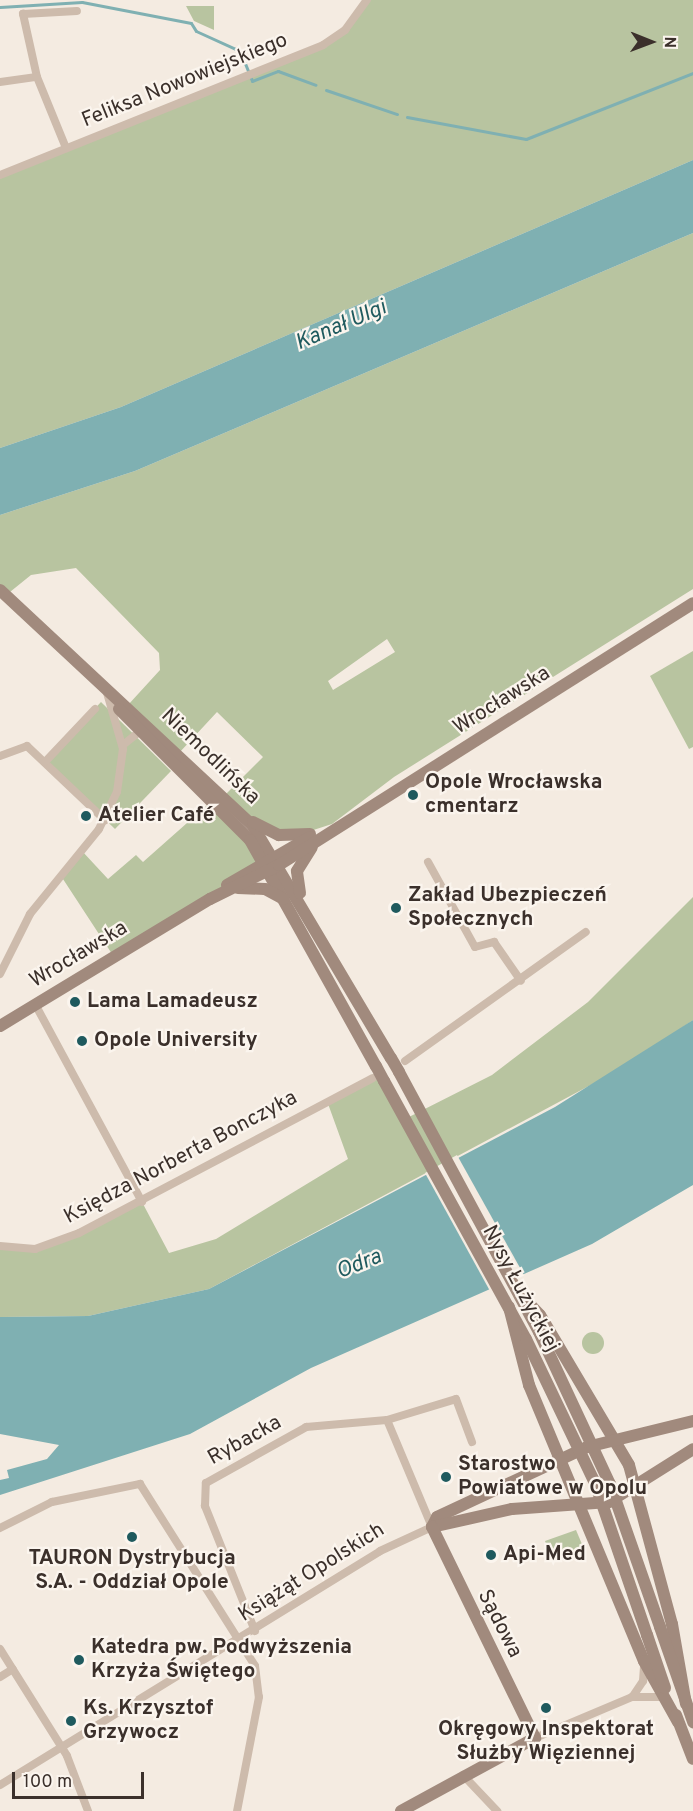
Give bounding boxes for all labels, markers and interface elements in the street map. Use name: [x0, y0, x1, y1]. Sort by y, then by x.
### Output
north arrow: [621, 12, 681, 72]
street label: Feliksa Nowowiejskiego: [78, 28, 292, 134]
text: N: [659, 36, 679, 48]
water label: Kanał Ulgi: [292, 295, 390, 357]
street label: Wrocławska: [449, 661, 555, 741]
street label: Niemodlińska: [155, 704, 265, 810]
place label: Opole Wrocławska cmentarz: [425, 770, 602, 820]
marker: Opole Wrocławska cmentarz: [406, 788, 420, 802]
place label: Atelier Café: [98, 803, 214, 829]
marker: Atelier Café: [79, 809, 93, 823]
place label: Zakład Ubezpieczeń Społecznych: [408, 883, 607, 933]
marker: Zakład Ubezpieczeń Społecznych: [389, 901, 403, 915]
street label: Wrocławska: [26, 916, 132, 994]
place label: Lama Lamadeusz: [87, 989, 258, 1015]
marker: Lama Lamadeusz: [68, 995, 82, 1009]
place label: Opole University: [94, 1028, 258, 1054]
marker: Opole University: [75, 1034, 89, 1048]
street label: Księdza Norberta Bonczyka: [60, 1086, 302, 1230]
street label: Nysy Łużyckiej: [476, 1221, 564, 1357]
water label: Odra: [333, 1244, 385, 1286]
street label: Rybacka: [204, 1411, 286, 1471]
place label: Starostwo Powiatowe w Opolu: [458, 1452, 647, 1502]
marker: Starostwo Powiatowe w Opolu: [439, 1470, 453, 1484]
street label: Książąt Opolskich: [234, 1518, 390, 1628]
marker: TAURON Dystrybucja S.A. - Oddział Opole: [125, 1530, 139, 1544]
place label: Api-Med: [503, 1542, 586, 1568]
place label: TAURON Dystrybucja S.A. - Oddział Opole: [28, 1546, 236, 1596]
marker: Api-Med: [484, 1548, 498, 1562]
street label: Sądowa: [471, 1586, 527, 1662]
place label: Katedra pw. Podwyższenia Krzyża Świętego: [91, 1635, 352, 1685]
marker: Katedra pw. Podwyższenia Krzyża Świętego: [72, 1653, 86, 1667]
place label: Ks. Krzysztof Grzywocz: [83, 1696, 213, 1746]
marker: Okręgowy Inspektorat Służby Więziennej: [539, 1701, 553, 1715]
marker: Ks. Krzysztof Grzywocz: [64, 1714, 78, 1728]
place label: Okręgowy Inspektorat Służby Więziennej: [438, 1717, 654, 1767]
scale bar: [15, 1760, 147, 1798]
text: 100 m: [23, 1771, 72, 1794]

